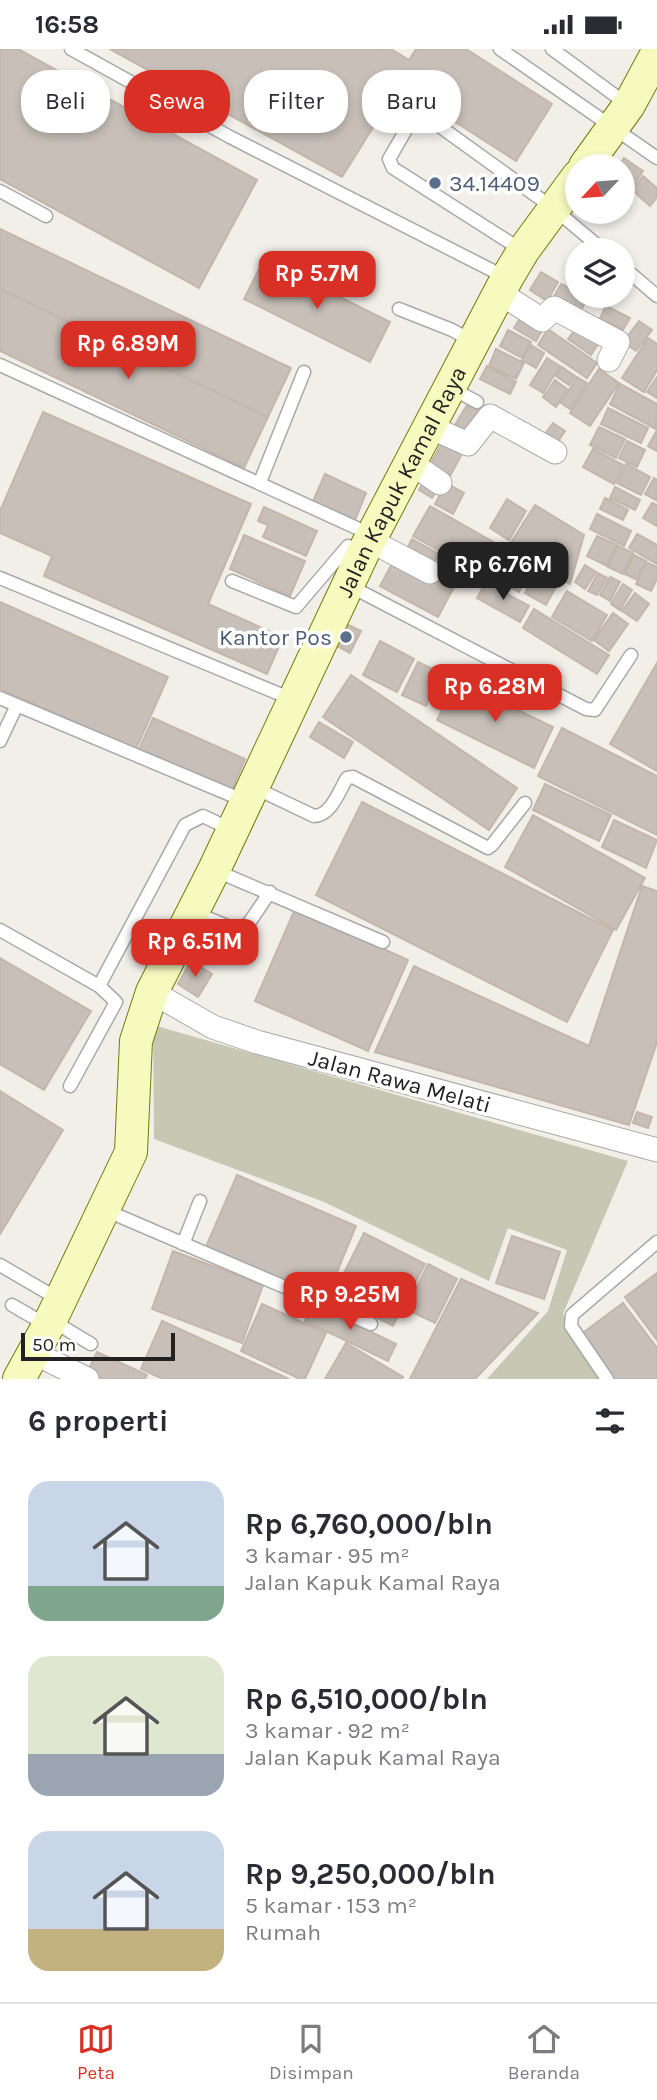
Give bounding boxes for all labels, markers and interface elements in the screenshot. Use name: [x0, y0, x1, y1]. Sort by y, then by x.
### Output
text: 16:58: [35, 9, 99, 40]
chip: Beli: [21, 70, 110, 133]
chip: Sewa: [124, 70, 230, 133]
chip: Filter: [244, 70, 348, 133]
chip: Baru: [362, 70, 461, 133]
north arrow: [565, 154, 635, 224]
map controls: [565, 154, 635, 308]
place label: 34.14409: [449, 170, 540, 197]
marker: 34.14409: [427, 175, 443, 191]
button: layers: [565, 238, 635, 308]
pin: Rp 5.7M: [252, 251, 382, 311]
text: Rp 5.7M: [275, 260, 359, 287]
pin: Rp 6.89M: [56, 321, 200, 381]
text: Rp 6.89M: [77, 330, 179, 357]
street label: Jalan Kapuk Kamal Raya: [331, 362, 472, 601]
pin: Rp 6.76M: [431, 543, 575, 602]
text: Rp 6.76M: [453, 551, 553, 578]
place label: Kantor Pos: [219, 624, 332, 651]
marker: Kantor Pos: [338, 629, 354, 645]
pin: Rp 6.28M: [423, 665, 567, 724]
text: Rp 6.28M: [444, 673, 546, 700]
pin: Rp 6.51M: [123, 919, 267, 979]
text: Rp 6.51M: [147, 928, 243, 955]
street label: Jalan Rawa Melati: [306, 1044, 494, 1119]
pin: Rp 9.25M: [278, 1273, 422, 1332]
text: Rp 9.25M: [299, 1281, 401, 1308]
scale bar: [21, 1330, 175, 1362]
text: 50 m: [32, 1334, 76, 1356]
icon: filters: [591, 1402, 629, 1440]
text: 6 properti: [28, 1403, 169, 1439]
text: Rp 6,760,000/bln: [245, 1506, 493, 1542]
icon: home: [84, 1509, 168, 1593]
text: 3 kamar · 95 m²: [245, 1542, 410, 1569]
text: Jalan Kapuk Kamal Raya: [245, 1569, 501, 1596]
text: Rp 6,510,000/bln: [245, 1681, 488, 1717]
icon: home: [84, 1684, 168, 1768]
text: 3 kamar · 92 m²: [245, 1717, 410, 1744]
text: Jalan Kapuk Kamal Raya: [245, 1744, 501, 1771]
text: Rp 9,250,000/bln: [245, 1856, 496, 1892]
icon: home: [84, 1859, 168, 1943]
text: 5 kamar · 153 m²: [245, 1892, 417, 1919]
text: Rumah: [245, 1919, 321, 1946]
tab: Peta: [77, 2020, 115, 2084]
tab: Disimpan: [269, 2020, 354, 2084]
tab: Beranda: [508, 2020, 580, 2084]

